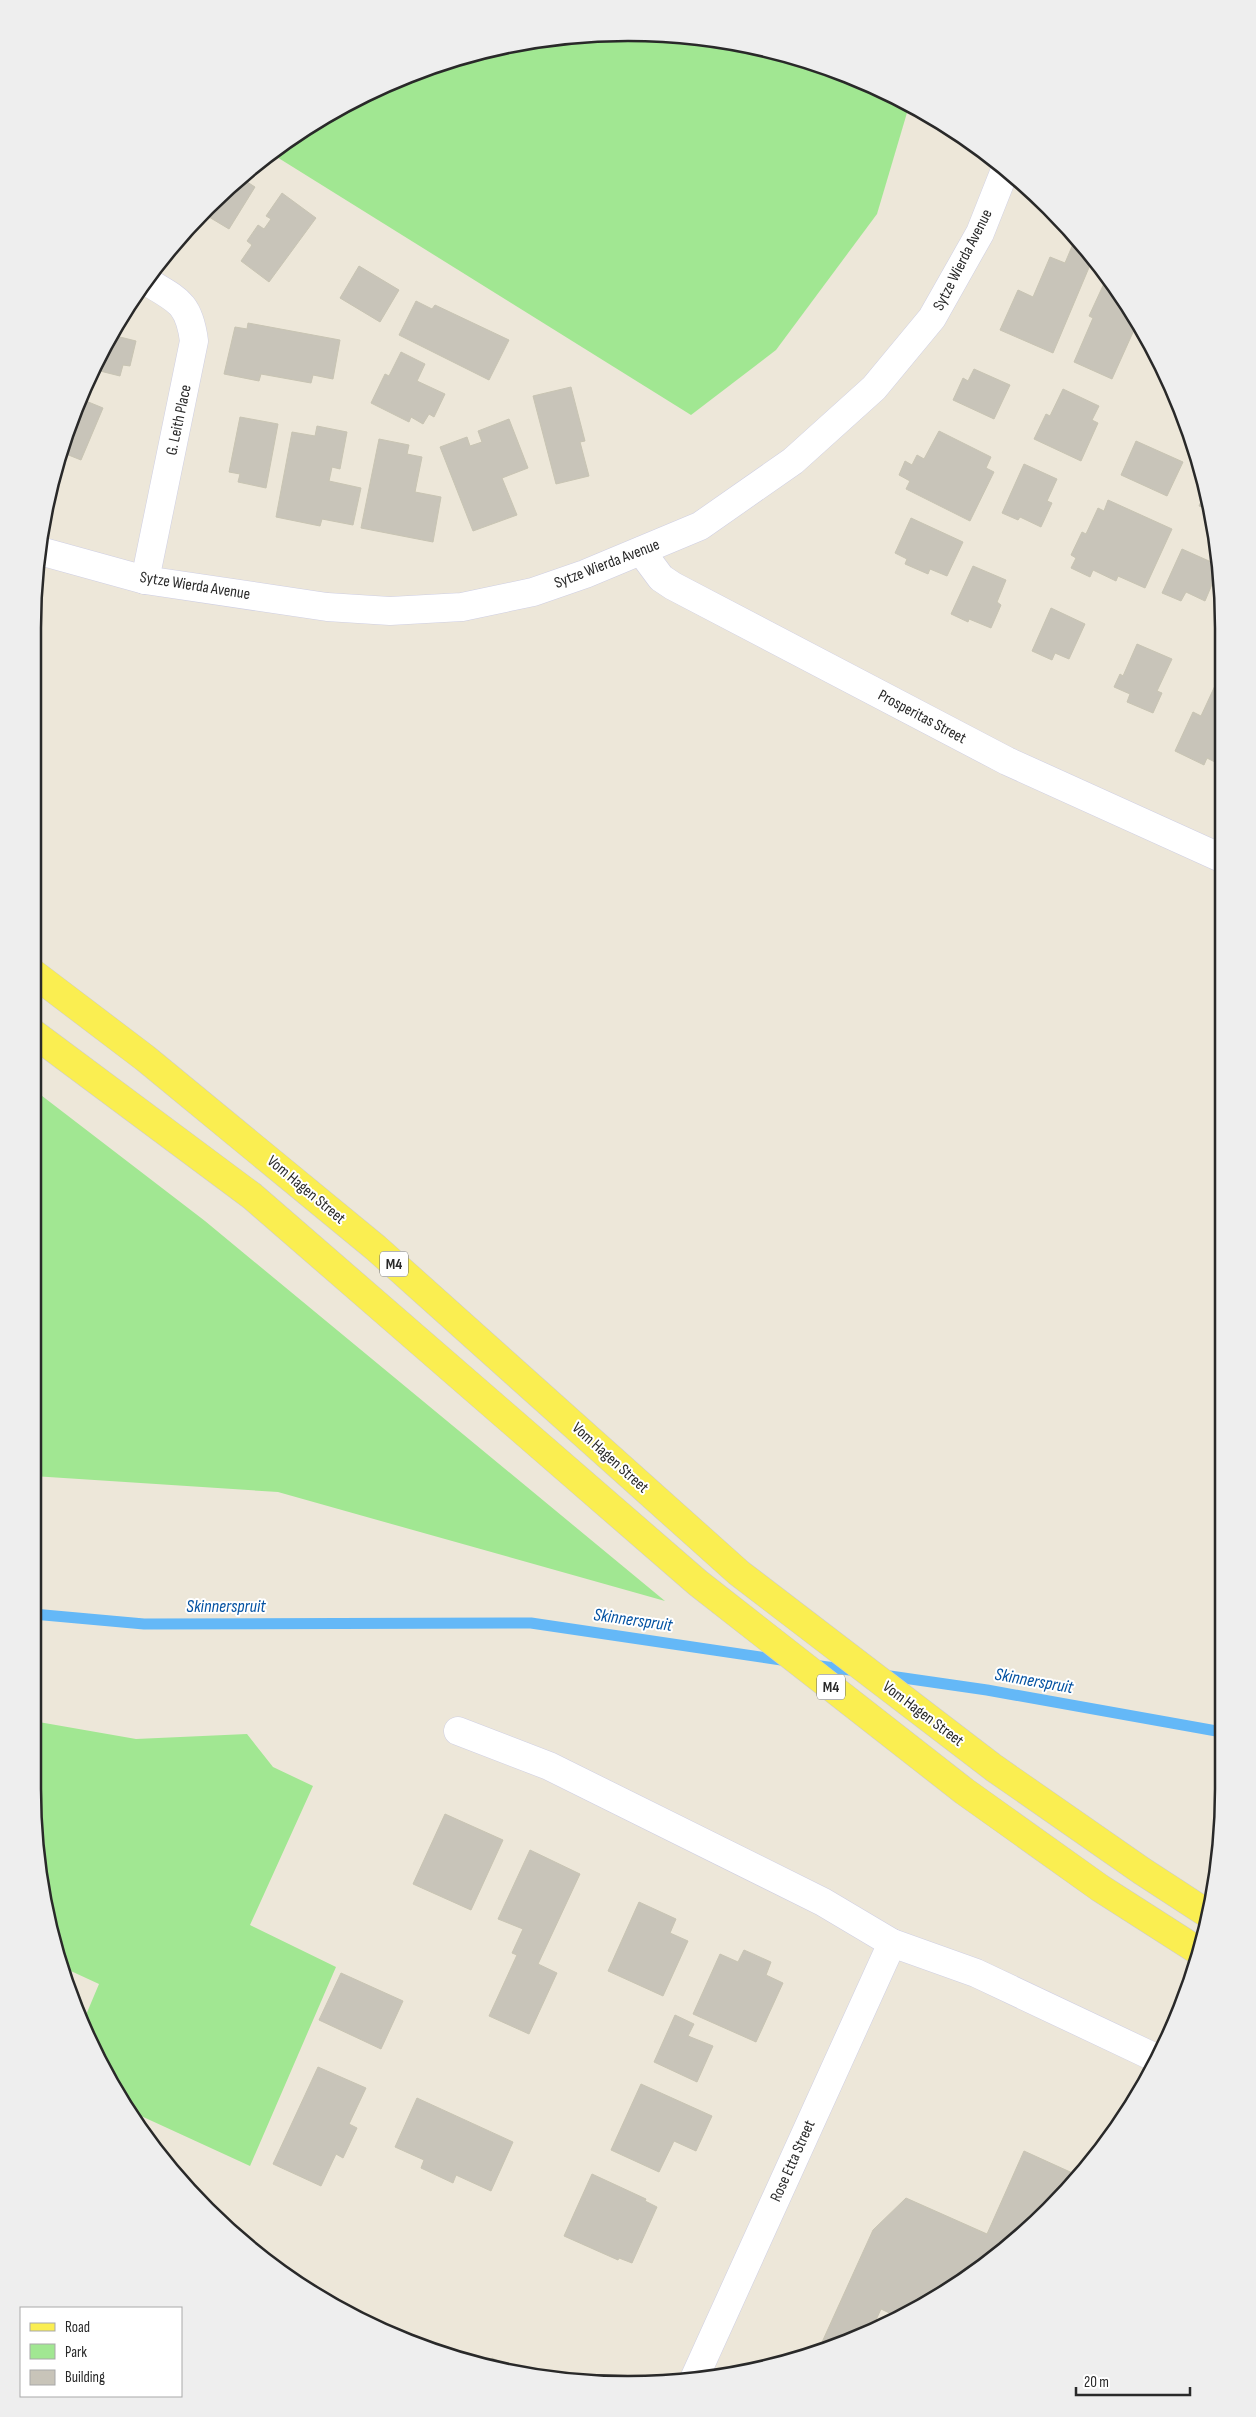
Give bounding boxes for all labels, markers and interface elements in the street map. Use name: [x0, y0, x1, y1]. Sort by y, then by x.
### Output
street label: Sytze Wierda Avenue: [929, 206, 997, 314]
street label: G. Leith Place: [162, 383, 196, 457]
street label: Sytze Wierda Avenue: [552, 535, 662, 593]
street label: Sytze Wierda Avenue: [139, 568, 251, 604]
street label: Prosperitas Street: [875, 686, 969, 748]
street label: Vom Hagen Street: [263, 1152, 349, 1228]
road number: M4: [380, 1252, 408, 1276]
street label: Vom Hagen Street: [568, 1419, 652, 1497]
water label: Skinnerspruit: [186, 1596, 266, 1617]
water label: Skinnerspruit: [592, 1604, 674, 1636]
water label: Skinnerspruit: [993, 1664, 1075, 1698]
road number: M4: [817, 1674, 845, 1700]
street label: Vom Hagen Street: [879, 1677, 967, 1751]
street label: Rose Etta Street: [767, 2117, 819, 2205]
legend: [20, 2307, 182, 2397]
text: Road: [65, 2318, 90, 2337]
text: Park: [65, 2343, 87, 2362]
scale bar: [1076, 2364, 1190, 2396]
text: Building: [65, 2368, 105, 2387]
text: 20 m: [1084, 2373, 1109, 2392]

